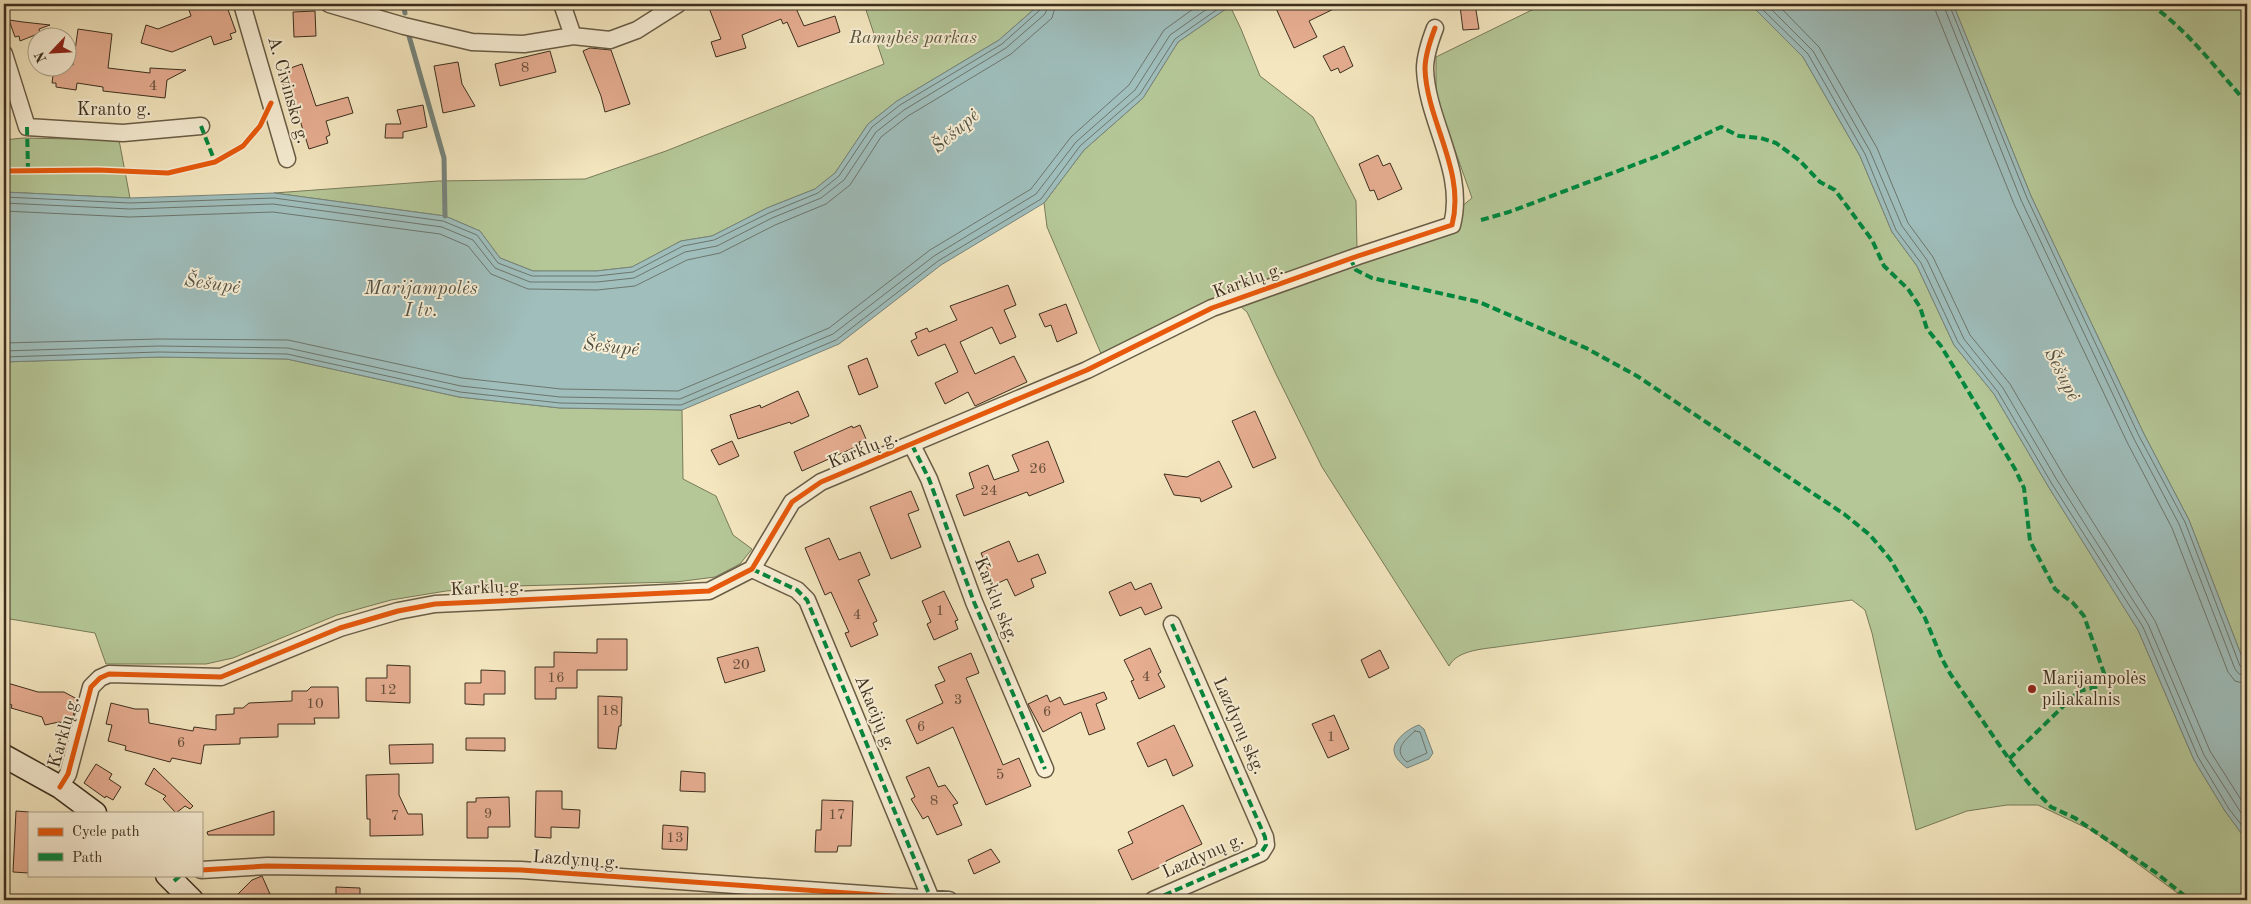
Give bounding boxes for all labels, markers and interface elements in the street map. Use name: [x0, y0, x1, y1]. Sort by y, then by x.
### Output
north arrow: [28, 28, 78, 78]
park label: Ramybės parkas: [848, 29, 977, 47]
street label: A. Civinsko g.: [264, 34, 312, 146]
text: N: [32, 49, 50, 65]
house number: 8: [521, 61, 529, 76]
house number: 4: [149, 79, 157, 94]
street label: Kranto g.: [77, 101, 151, 119]
water label: Šešupė: [925, 102, 984, 158]
street label: Karklų g.: [1210, 260, 1286, 302]
water label: Šešupė: [183, 267, 242, 298]
water label: Marijampolės I tv.: [363, 280, 478, 321]
water label: Šešupė: [582, 331, 641, 360]
water label: Šešupė: [2040, 343, 2087, 405]
street label: Karklų g.: [826, 428, 900, 472]
house number: 26: [1029, 462, 1047, 477]
house number: 24: [980, 484, 998, 499]
street label: Karklų skg.: [971, 555, 1021, 645]
street label: Karklų g.: [450, 577, 524, 599]
house number: 1: [936, 604, 944, 619]
house number: 4: [853, 608, 861, 623]
house number: 20: [732, 658, 750, 673]
house number: 4: [1142, 670, 1150, 685]
place label: Marijampolės piliakalnis: [2042, 670, 2147, 709]
house number: 16: [547, 671, 565, 686]
street label: Akacijų g.: [851, 673, 899, 753]
street label: Lazdynų skg.: [1210, 675, 1268, 777]
house number: 12: [379, 683, 397, 698]
marker: Marijampolės piliakalnis: [2026, 683, 2038, 695]
house number: 3: [954, 693, 962, 708]
street label: Karklų g.: [45, 694, 83, 770]
house number: 10: [306, 697, 324, 712]
house number: 18: [601, 704, 619, 719]
house number: 6: [1043, 705, 1051, 720]
house number: 6: [917, 720, 925, 735]
house number: 1: [1327, 730, 1335, 745]
house number: 6: [177, 736, 185, 751]
house number: 5: [996, 768, 1004, 783]
house number: 8: [930, 794, 938, 809]
house number: 9: [484, 807, 492, 822]
house number: 17: [828, 808, 846, 823]
house number: 7: [391, 809, 399, 824]
legend: [28, 812, 202, 876]
text: Cycle path: [72, 825, 140, 840]
street label: Lazdynų g.: [1160, 830, 1246, 882]
house number: 13: [666, 831, 684, 846]
street label: Lazdynų g.: [532, 848, 620, 872]
text: Path: [72, 851, 102, 866]

